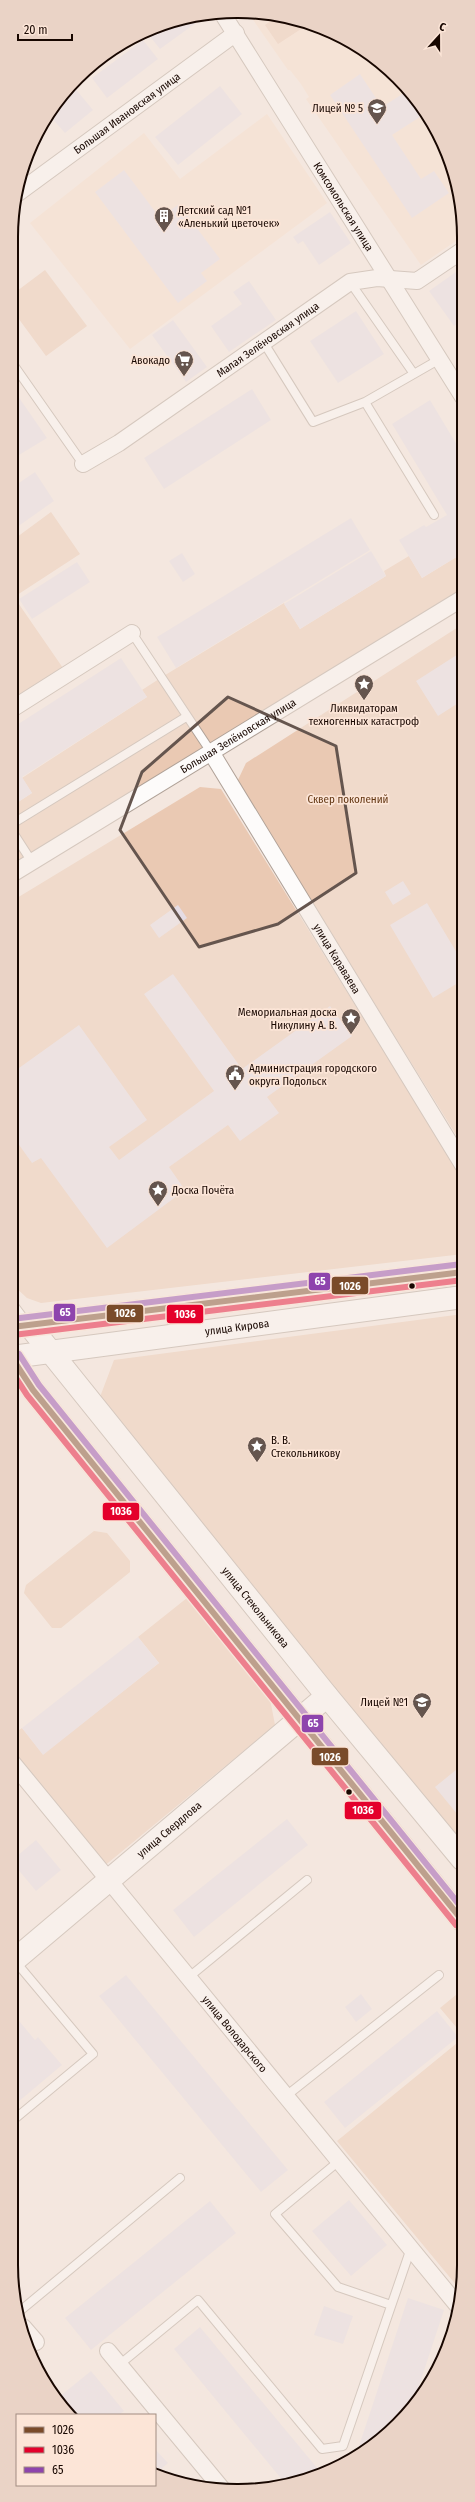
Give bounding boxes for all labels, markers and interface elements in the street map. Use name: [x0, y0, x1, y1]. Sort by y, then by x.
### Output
scale bar: [18, 16, 72, 42]
north arrow: [419, 16, 459, 56]
text: С: [437, 20, 448, 34]
text: 20 m: [24, 23, 48, 37]
street label: Большая Ивановская улица: [71, 70, 183, 157]
school or university icon: Лицей № 5: [366, 97, 388, 125]
place label: Лицей № 5: [312, 102, 363, 115]
street label: Комсомольская улица: [311, 160, 376, 253]
place label: Детский сад №1 «Аленький цветочек»: [177, 204, 280, 230]
building icon: Детский сад №1 «Аленький цветочек»: [153, 205, 175, 233]
street label: Малая Зелёновская улица: [214, 299, 321, 380]
supermarket icon: Авокадо: [173, 349, 195, 377]
place label: Авокадо: [131, 354, 170, 367]
place icon: Ликвидаторам техногенных катастроф: [353, 673, 375, 701]
street label: Большая Зелёновская улица: [178, 695, 298, 776]
place label: Ликвидаторам техногенных катастроф: [309, 702, 419, 728]
park label: Сквер поколений: [307, 793, 389, 806]
street label: улица Караваева: [311, 921, 363, 996]
place label: Мемориальная доска Никулину А. В.: [238, 1006, 337, 1032]
place icon: Мемориальная доска Никулину А. В.: [340, 1007, 362, 1035]
place label: Администрация городского округа Подольск: [249, 1062, 377, 1088]
public building icon: Администрация городского округа Подольск: [224, 1063, 246, 1091]
place icon: Доска Почёта: [147, 1179, 169, 1207]
place label: Доска Почёта: [171, 1184, 234, 1197]
line badge: 65: [308, 1272, 331, 1291]
text: 65: [314, 1275, 326, 1288]
line badge: 1026: [331, 1276, 369, 1295]
text: 1026: [339, 1280, 361, 1293]
unlabelled marker: [407, 1281, 417, 1291]
line badge: 65: [53, 1303, 76, 1322]
line badge: 1026: [106, 1304, 144, 1323]
line badge: 1036: [166, 1304, 204, 1324]
text: 65: [59, 1306, 71, 1319]
text: 1026: [114, 1307, 136, 1320]
text: 1036: [174, 1308, 196, 1321]
street label: улица Кирова: [204, 1316, 270, 1338]
place label: В. В. Стекольникову: [271, 1434, 340, 1460]
place icon: В. В. Стекольникову: [246, 1435, 268, 1463]
line badge: 1036: [102, 1502, 140, 1521]
text: 1036: [110, 1505, 132, 1518]
street label: улица Стекольникова: [219, 1564, 292, 1650]
school or university icon: Лицeй №1: [411, 1691, 433, 1719]
place label: Лицeй №1: [361, 1696, 408, 1709]
line badge: 65: [301, 1714, 324, 1733]
text: 65: [307, 1717, 319, 1730]
line badge: 1026: [311, 1747, 349, 1766]
text: 1026: [319, 1751, 341, 1764]
unlabelled marker: [344, 1787, 354, 1797]
street label: улица Свердлова: [134, 1799, 204, 1860]
line badge: 1036: [344, 1801, 382, 1820]
text: 1036: [352, 1804, 374, 1817]
street label: улица Володарского: [200, 1993, 270, 2075]
legend: [16, 2414, 156, 2486]
text: 1026: [52, 2423, 74, 2437]
text: 1036: [52, 2443, 74, 2457]
text: 65: [52, 2463, 64, 2477]

